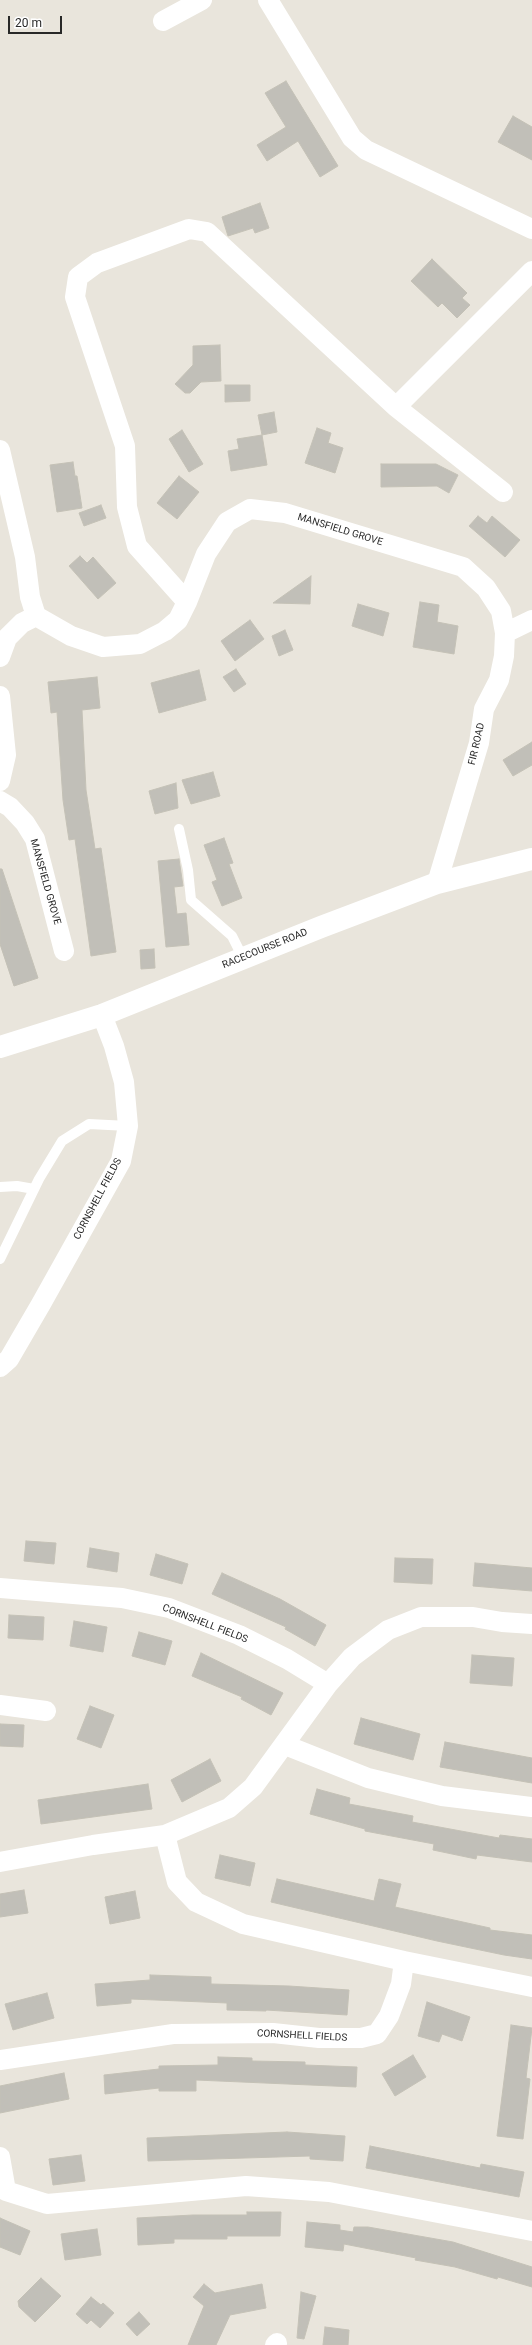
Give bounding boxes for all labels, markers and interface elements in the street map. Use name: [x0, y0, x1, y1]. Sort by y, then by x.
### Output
scale bar: [10, 8, 64, 34]
text: 20 m: [15, 16, 42, 30]
street label: MANSFIELD GROVE: [296, 511, 384, 549]
street label: FIR ROAD: [466, 722, 488, 766]
street label: MANSFIELD GROVE: [27, 838, 63, 926]
street label: RACECOURSE ROAD: [221, 926, 309, 972]
street label: CORNSHELL FIELDS: [71, 1156, 125, 1242]
street label: CORNSHELL FIELDS: [161, 1602, 249, 1646]
street label: CORNSHELL FIELDS: [256, 2028, 348, 2044]

